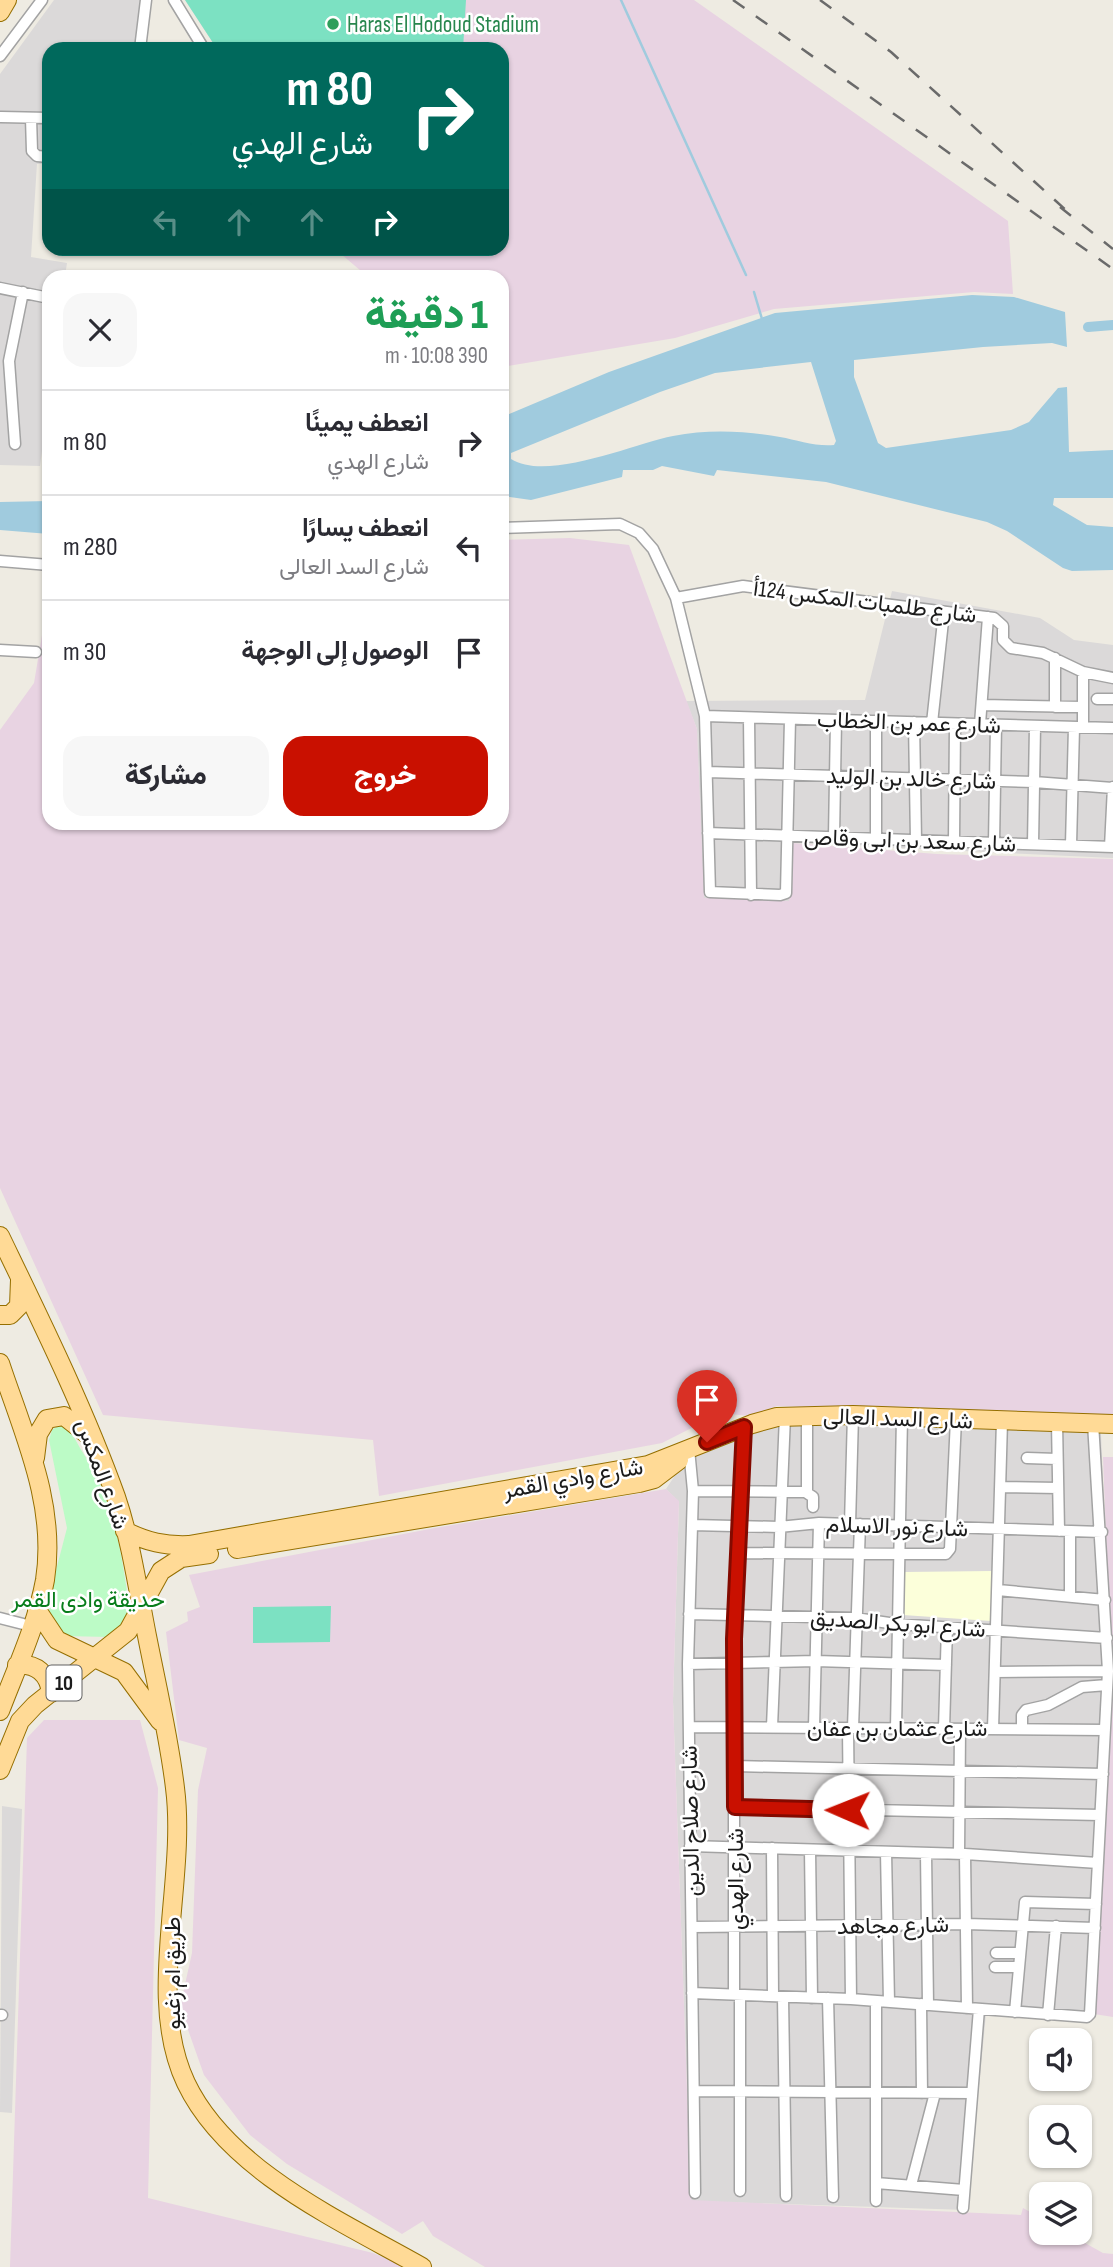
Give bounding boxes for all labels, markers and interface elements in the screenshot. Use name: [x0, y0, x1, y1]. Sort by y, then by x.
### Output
place label: Haras El Hodoud Stadium: [347, 11, 539, 39]
marker: Haras El Hodoud Stadium: [325, 16, 341, 32]
text: 80 m: [286, 61, 373, 120]
icon: right: [397, 70, 488, 161]
text: شارع الهدي: [231, 125, 373, 164]
icon: left: [147, 203, 185, 241]
icon: ahead: [220, 203, 258, 241]
icon: ahead: [293, 203, 331, 241]
icon: right: [366, 203, 404, 241]
text: 1 دقيقة: [365, 290, 488, 341]
button: close: [63, 293, 137, 367]
text: 390 m · 10:08: [385, 342, 488, 370]
text: انعطف يمينًا: [305, 408, 429, 439]
icon: right: [450, 424, 488, 462]
text: 80 m: [63, 427, 107, 458]
text: شارع الهدي: [327, 448, 429, 476]
text: انعطف يسارًا: [302, 513, 429, 544]
icon: left: [450, 529, 488, 567]
text: 280 m: [63, 532, 118, 563]
text: شارع السد العالى: [279, 553, 429, 581]
street label: شارع طلمبات المكس 124أ: [752, 574, 978, 631]
icon: arrive: [450, 634, 488, 672]
text: الوصول إلى الوجهة: [241, 636, 429, 667]
text: 30 m: [63, 637, 106, 668]
street label: شارع عمر بن الخطاب: [817, 706, 1001, 741]
button: مشاركة: [63, 736, 269, 816]
button: خروج: [283, 736, 488, 816]
street label: شارع خالد بن الوليد: [825, 762, 997, 797]
street label: شارع سعد بن ابى وقاص: [803, 823, 1017, 860]
pin: [677, 1370, 737, 1442]
icon: arrive: [688, 1381, 726, 1419]
street label: شارع السد العالى: [823, 1402, 973, 1437]
street label: شارع المكس: [68, 1415, 135, 1534]
street label: شارع وادي القمر: [500, 1453, 646, 1509]
street label: شارع نور الاسلام: [825, 1511, 969, 1544]
park label: حديقة وادى القمر: [10, 1586, 165, 1614]
street label: شارع ابو بكر الصديق: [809, 1604, 987, 1645]
road number: 10: [46, 1666, 82, 1700]
street label: شارع عثمان بن عفان: [807, 1715, 987, 1744]
street label: شارع صلاح الدين: [676, 1745, 707, 1897]
position arrow: [811, 1773, 885, 1847]
street label: شارع الهدي: [722, 1828, 754, 1930]
street label: شارع مجاهد: [837, 1911, 949, 1942]
street label: طريق ام زغيو: [159, 1917, 187, 2029]
map controls: [1029, 2028, 1092, 2245]
button: sound: [1029, 2028, 1092, 2091]
button: search: [1029, 2105, 1092, 2168]
button: layers: [1029, 2182, 1092, 2245]

